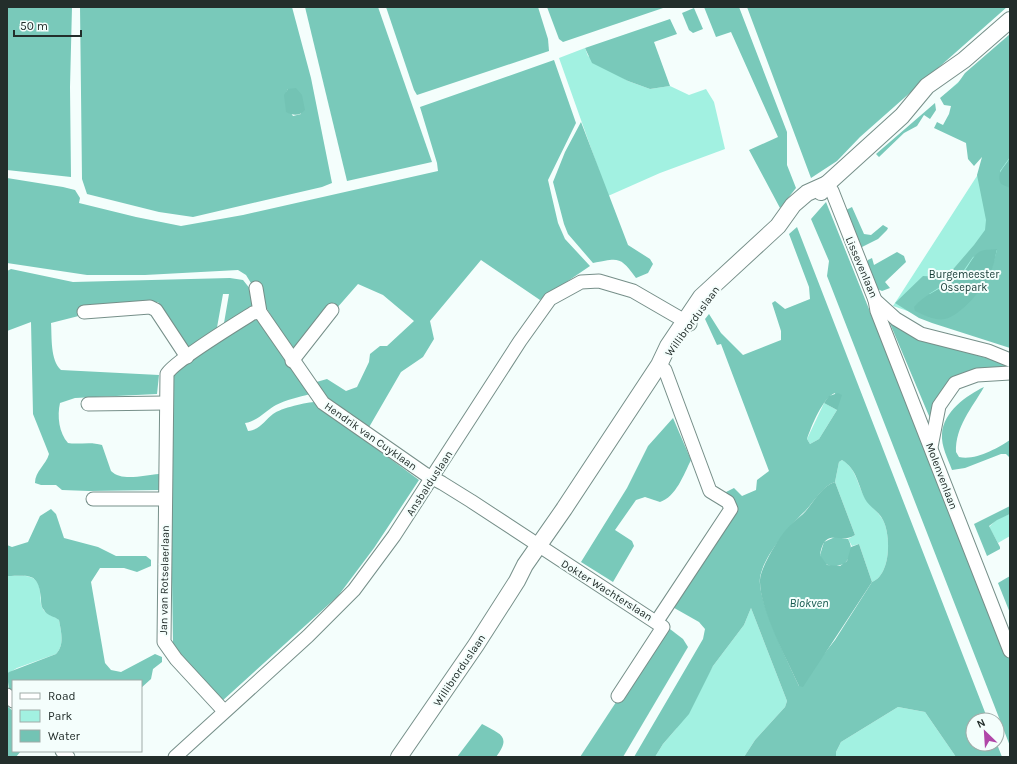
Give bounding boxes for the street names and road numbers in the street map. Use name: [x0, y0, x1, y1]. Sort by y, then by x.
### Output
street label: Lissevenlaan: [843, 235, 880, 300]
street label: Willibrorduslaan: [663, 284, 722, 359]
street label: Hendrik van Cuyklaan: [322, 400, 419, 473]
street label: Molenvenlaan: [923, 441, 960, 511]
street label: Ansbalduslaan: [403, 448, 455, 518]
street label: Jan van Rotselaerlaan: [157, 525, 172, 635]
street label: Dokter Wachterslaan: [559, 557, 655, 624]
street label: Willibrorduslaan: [431, 632, 488, 709]

